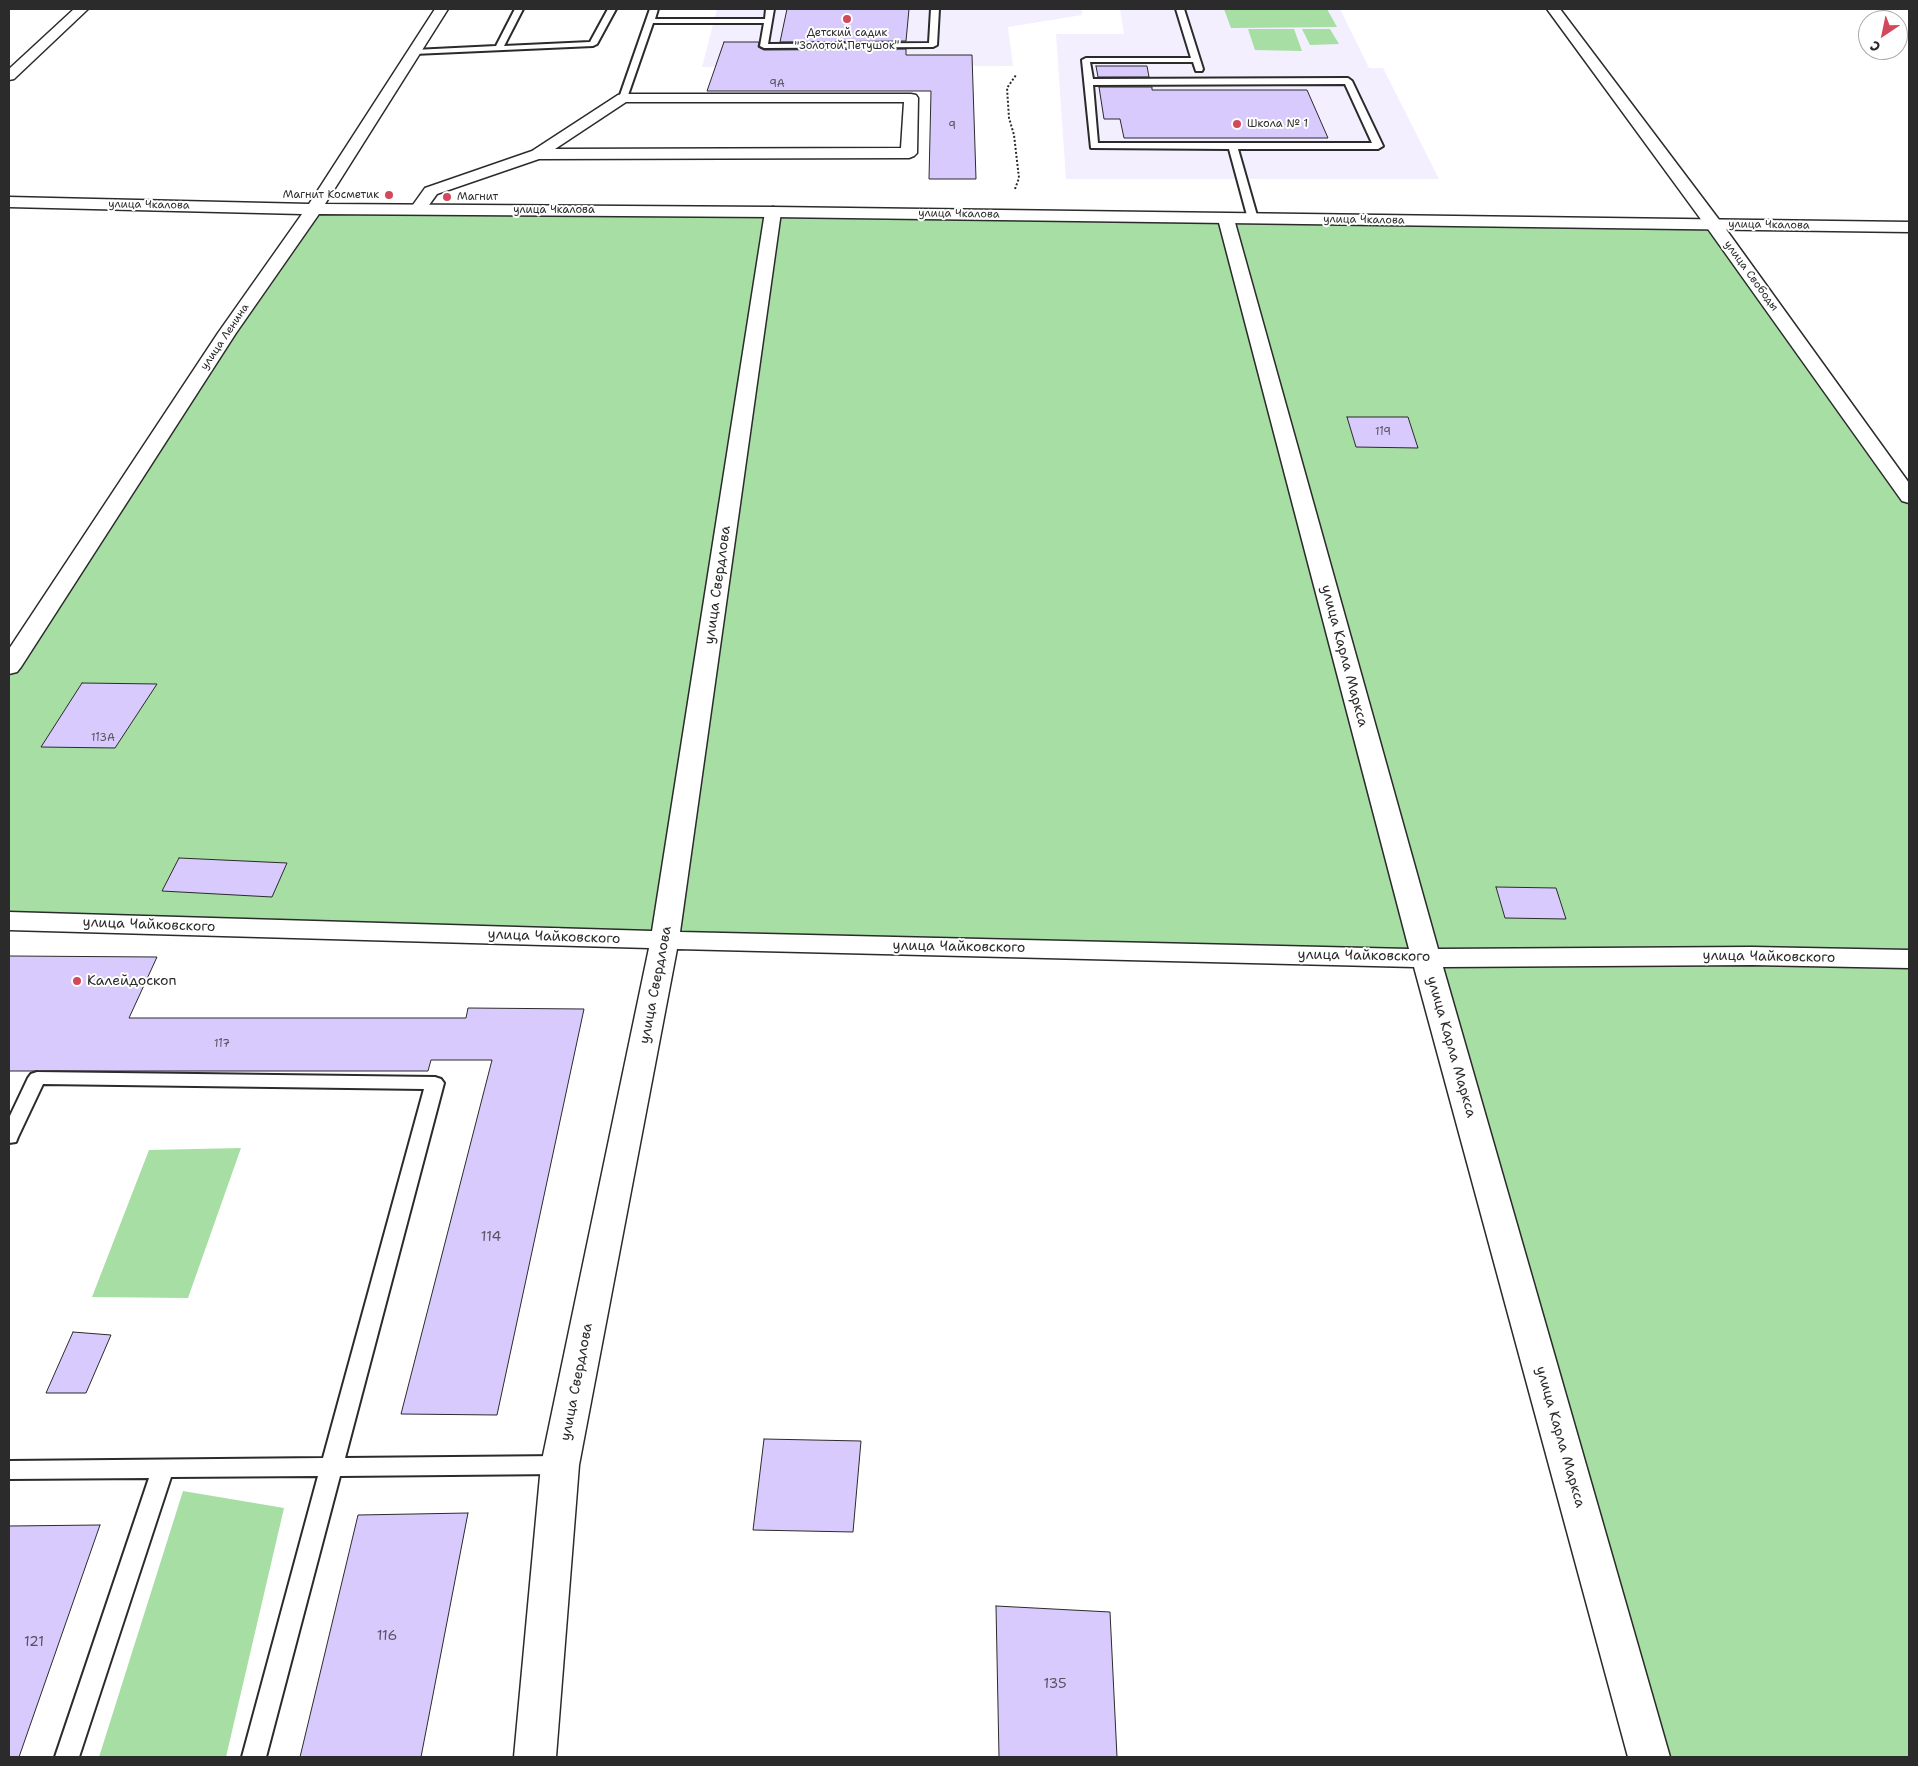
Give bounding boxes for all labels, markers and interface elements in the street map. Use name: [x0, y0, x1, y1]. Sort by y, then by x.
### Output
north arrow: [1858, 10, 1908, 60]
marker: Детский садик "Золотой Петушок": [841, 13, 853, 25]
place label: Детский садик "Золотой Петушок": [795, 26, 899, 52]
text: С: [1867, 37, 1884, 56]
house number: 9А: [769, 77, 785, 91]
place label: Школа № 1: [1247, 117, 1308, 131]
marker: Школа № 1: [1231, 118, 1243, 130]
house number: 9: [948, 119, 956, 133]
place label: Магнит Косметик: [283, 188, 379, 202]
marker: Магнит Косметик: [383, 189, 395, 201]
place label: Магнит: [457, 190, 498, 204]
marker: Магнит: [441, 191, 453, 203]
street label: улица Чкалова: [108, 198, 190, 212]
street label: улица Чкалова: [513, 203, 595, 217]
street label: улица Чкалова: [918, 207, 1000, 221]
street label: улица Чкалова: [1323, 213, 1405, 227]
street label: улица Чкалова: [1728, 218, 1810, 232]
street label: улица Свободы: [1721, 238, 1781, 314]
street label: улица Ленина: [198, 301, 252, 373]
house number: 119: [1375, 425, 1391, 439]
street label: улица Свердлова: [701, 525, 735, 645]
street label: улица Карла Маркса: [1317, 583, 1371, 729]
house number: 113А: [91, 731, 115, 745]
street label: улица Чайковского: [82, 914, 216, 936]
street label: улица Свердлова: [636, 925, 676, 1045]
street label: улица Чайковского: [487, 926, 621, 948]
street label: улица Чайковского: [893, 937, 1025, 957]
street label: улица Чайковского: [1298, 946, 1430, 966]
street label: улица Чайковского: [1703, 947, 1835, 967]
place label: Калейдоскоп: [87, 973, 177, 989]
street label: улица Карла Маркса: [1423, 974, 1479, 1120]
marker: Калейдоскоп: [71, 975, 83, 987]
house number: 117: [214, 1037, 230, 1051]
house number: 114: [481, 1229, 501, 1245]
street label: улица Свердлова: [557, 1322, 597, 1442]
street label: улица Карла Маркса: [1532, 1364, 1588, 1510]
house number: 116: [377, 1628, 397, 1644]
house number: 121: [24, 1634, 44, 1650]
house number: 135: [1043, 1676, 1067, 1692]

